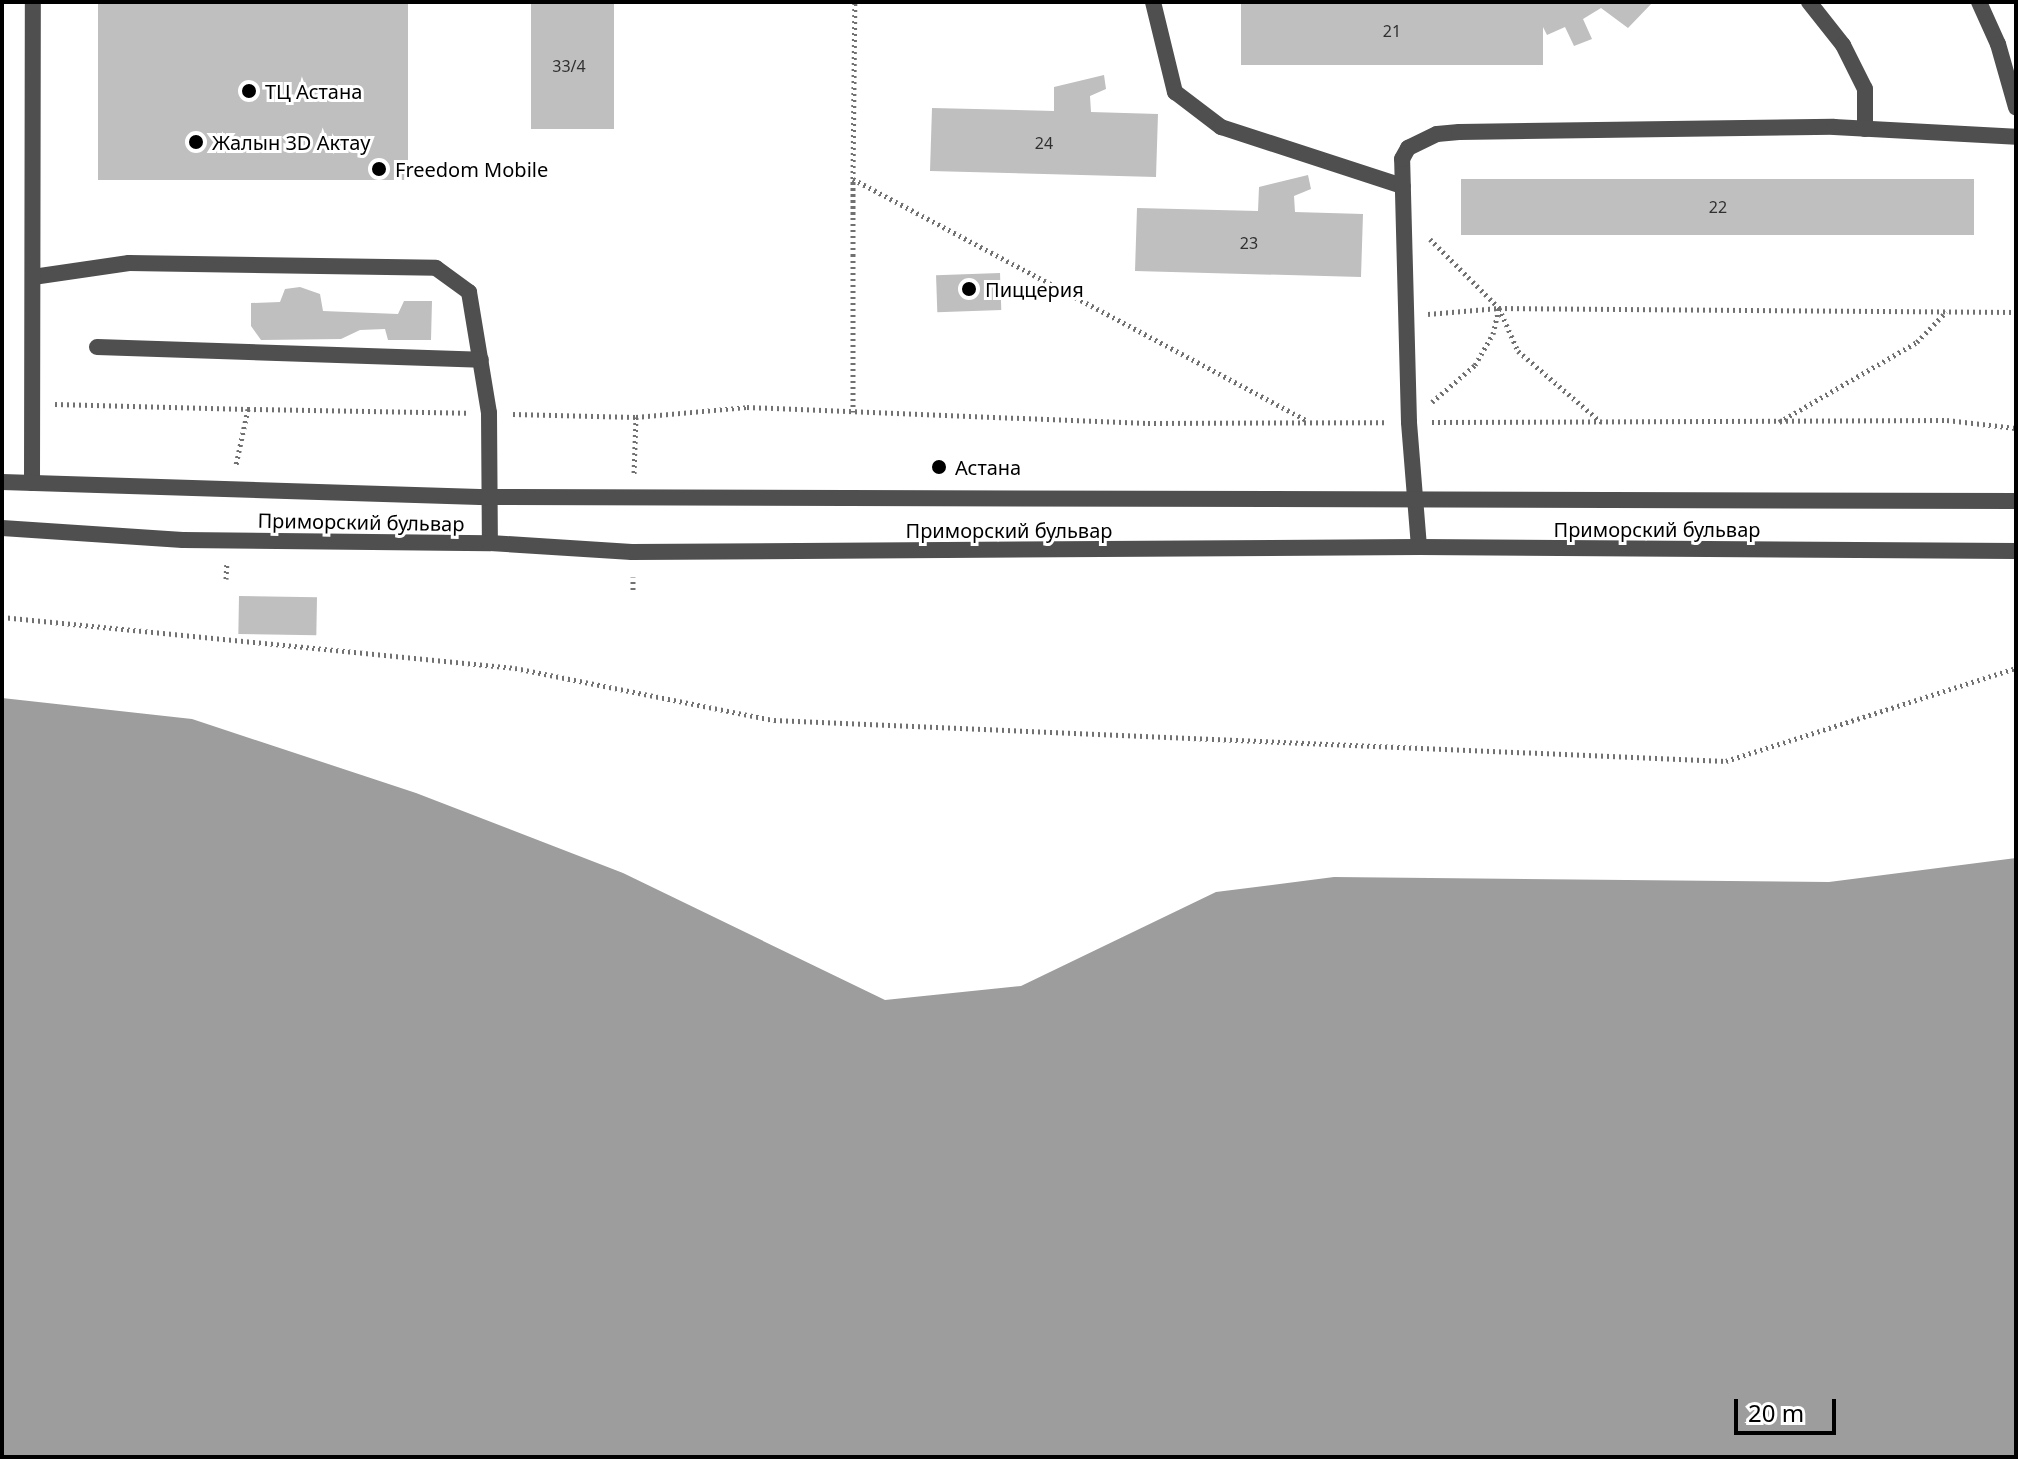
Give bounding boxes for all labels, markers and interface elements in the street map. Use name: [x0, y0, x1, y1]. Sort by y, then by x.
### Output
house number: 21: [1383, 21, 1401, 41]
house number: 33/4: [552, 56, 586, 76]
place label: ТЦ Астана: [265, 79, 362, 103]
marker: ТЦ Астана: [240, 82, 258, 100]
place label: Жалын 3D Актау: [212, 130, 370, 154]
marker: Жалын 3D Актау: [187, 133, 205, 151]
house number: 24: [1035, 133, 1053, 153]
place label: Freedom Mobile: [395, 157, 548, 181]
marker: Freedom Mobile: [370, 160, 388, 178]
house number: 22: [1709, 197, 1727, 217]
house number: 23: [1240, 233, 1258, 253]
place label: Пиццерия: [985, 277, 1084, 301]
marker: Пиццерия: [960, 280, 978, 298]
place label: Астана: [955, 455, 1021, 479]
marker: Астана: [930, 458, 948, 476]
street label: Приморский бульвар: [257, 508, 465, 536]
street label: Приморский бульвар: [1554, 517, 1760, 541]
street label: Приморский бульвар: [906, 518, 1112, 542]
scale bar: [1738, 1383, 1840, 1433]
text: 20 m: [1748, 1396, 1804, 1429]

